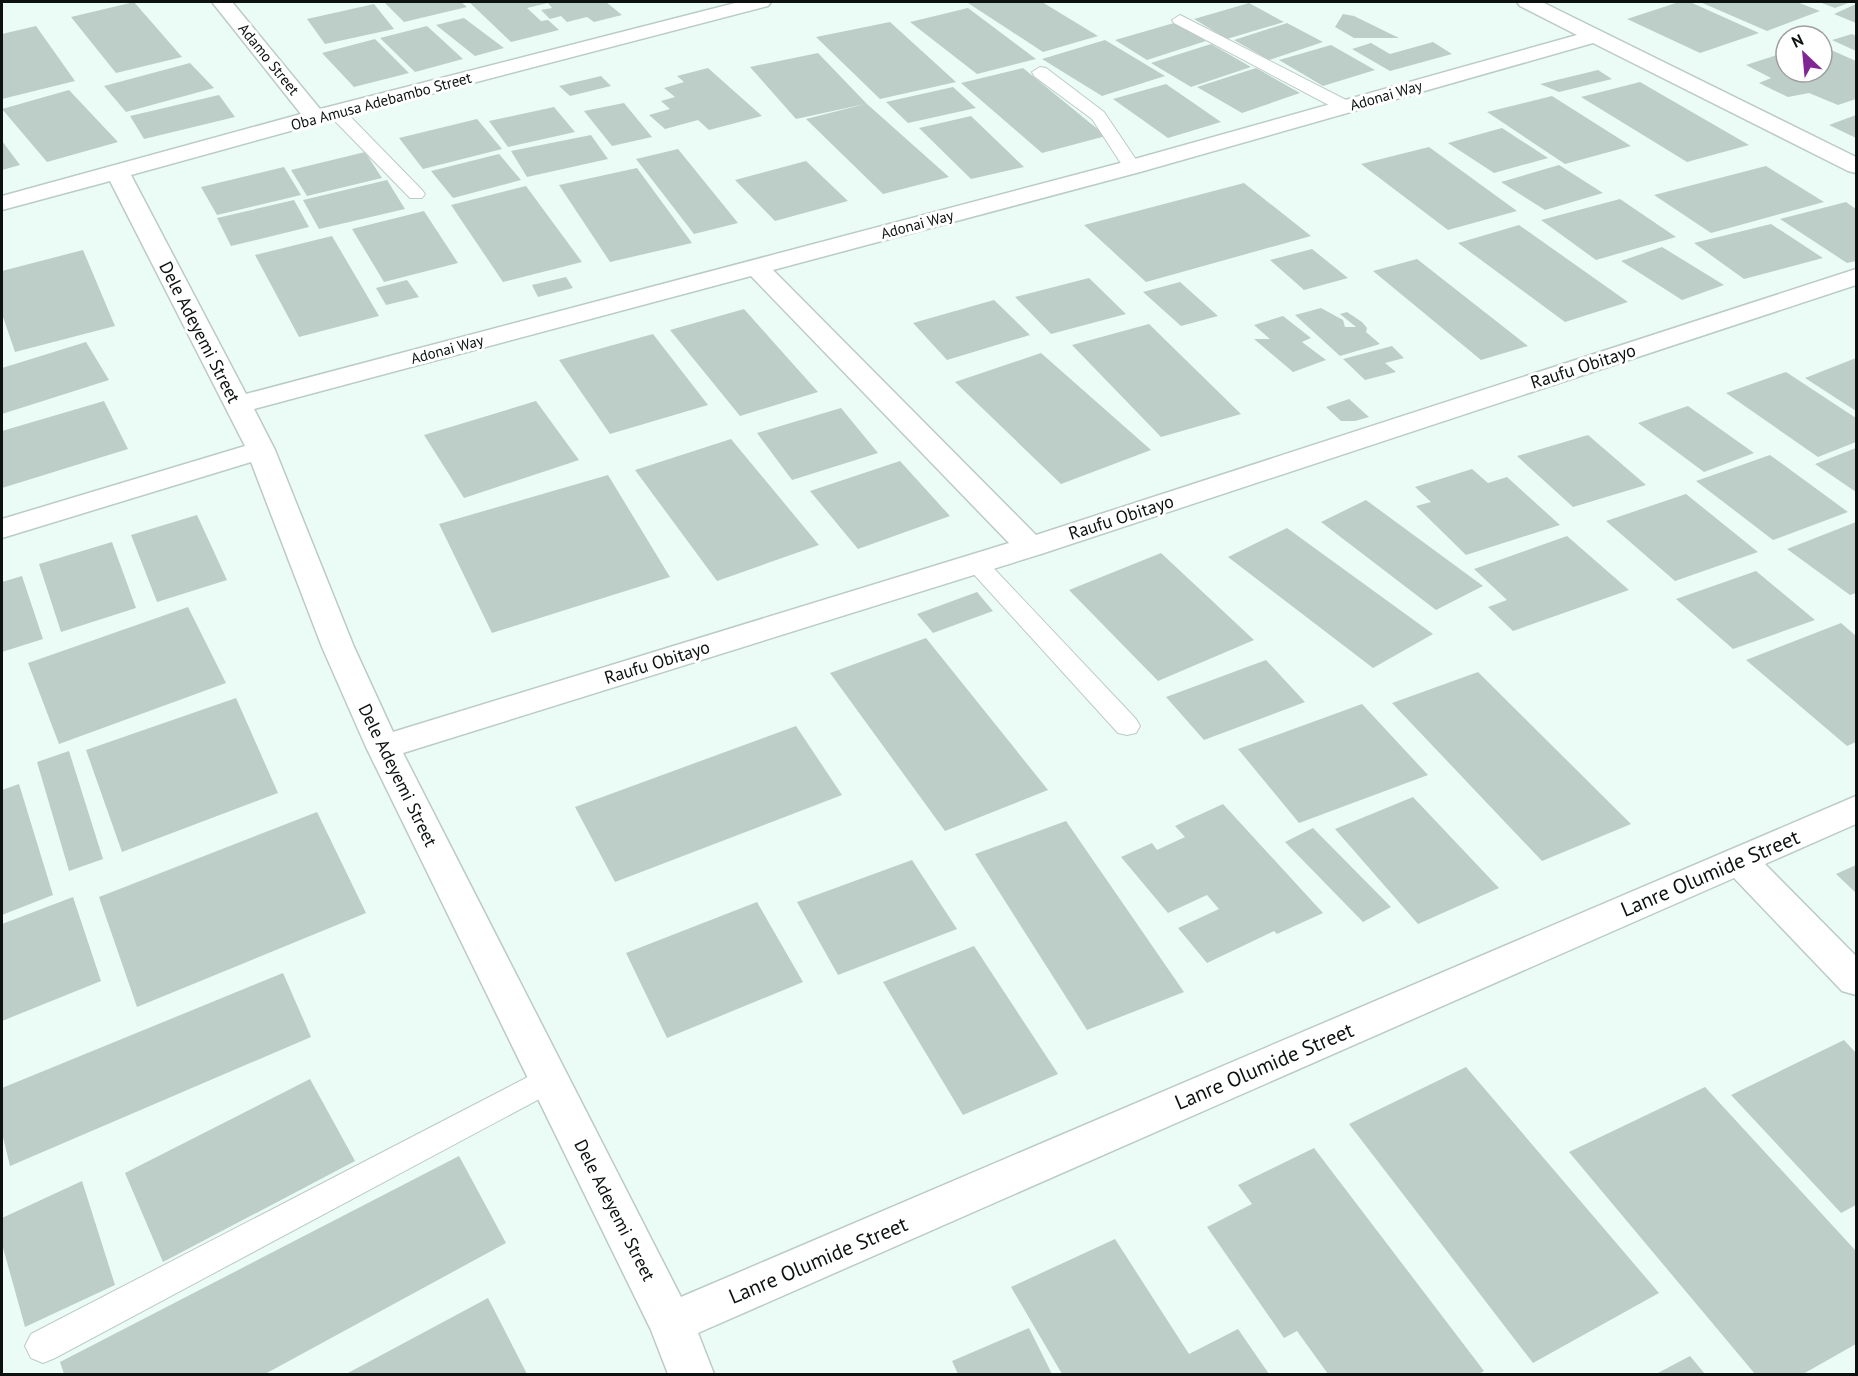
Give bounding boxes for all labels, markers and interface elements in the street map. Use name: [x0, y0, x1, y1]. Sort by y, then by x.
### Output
street label: Adamo Street: [234, 19, 304, 99]
north arrow: [1774, 24, 1834, 84]
text: N: [1788, 29, 1807, 52]
street label: Oba Amusa Adebambo Street: [289, 68, 473, 134]
street label: Adonai Way: [1348, 76, 1424, 114]
street label: Adonai Way: [879, 205, 955, 243]
street label: Dele Adeyemi Street: [154, 257, 246, 407]
street label: Adonai Way: [409, 330, 485, 368]
street label: Raufu Obitayo: [1528, 338, 1638, 394]
street label: Raufu Obitayo: [1066, 489, 1176, 545]
street label: Raufu Obitayo: [601, 635, 713, 689]
street label: Dele Adeyemi Street: [353, 700, 443, 850]
street label: Lanre Olumide Street: [1617, 823, 1803, 923]
street label: Lanre Olumide Street: [1171, 1016, 1357, 1116]
street label: Dele Adeyemi Street: [569, 1135, 661, 1285]
street label: Lanre Olumide Street: [725, 1210, 911, 1310]

